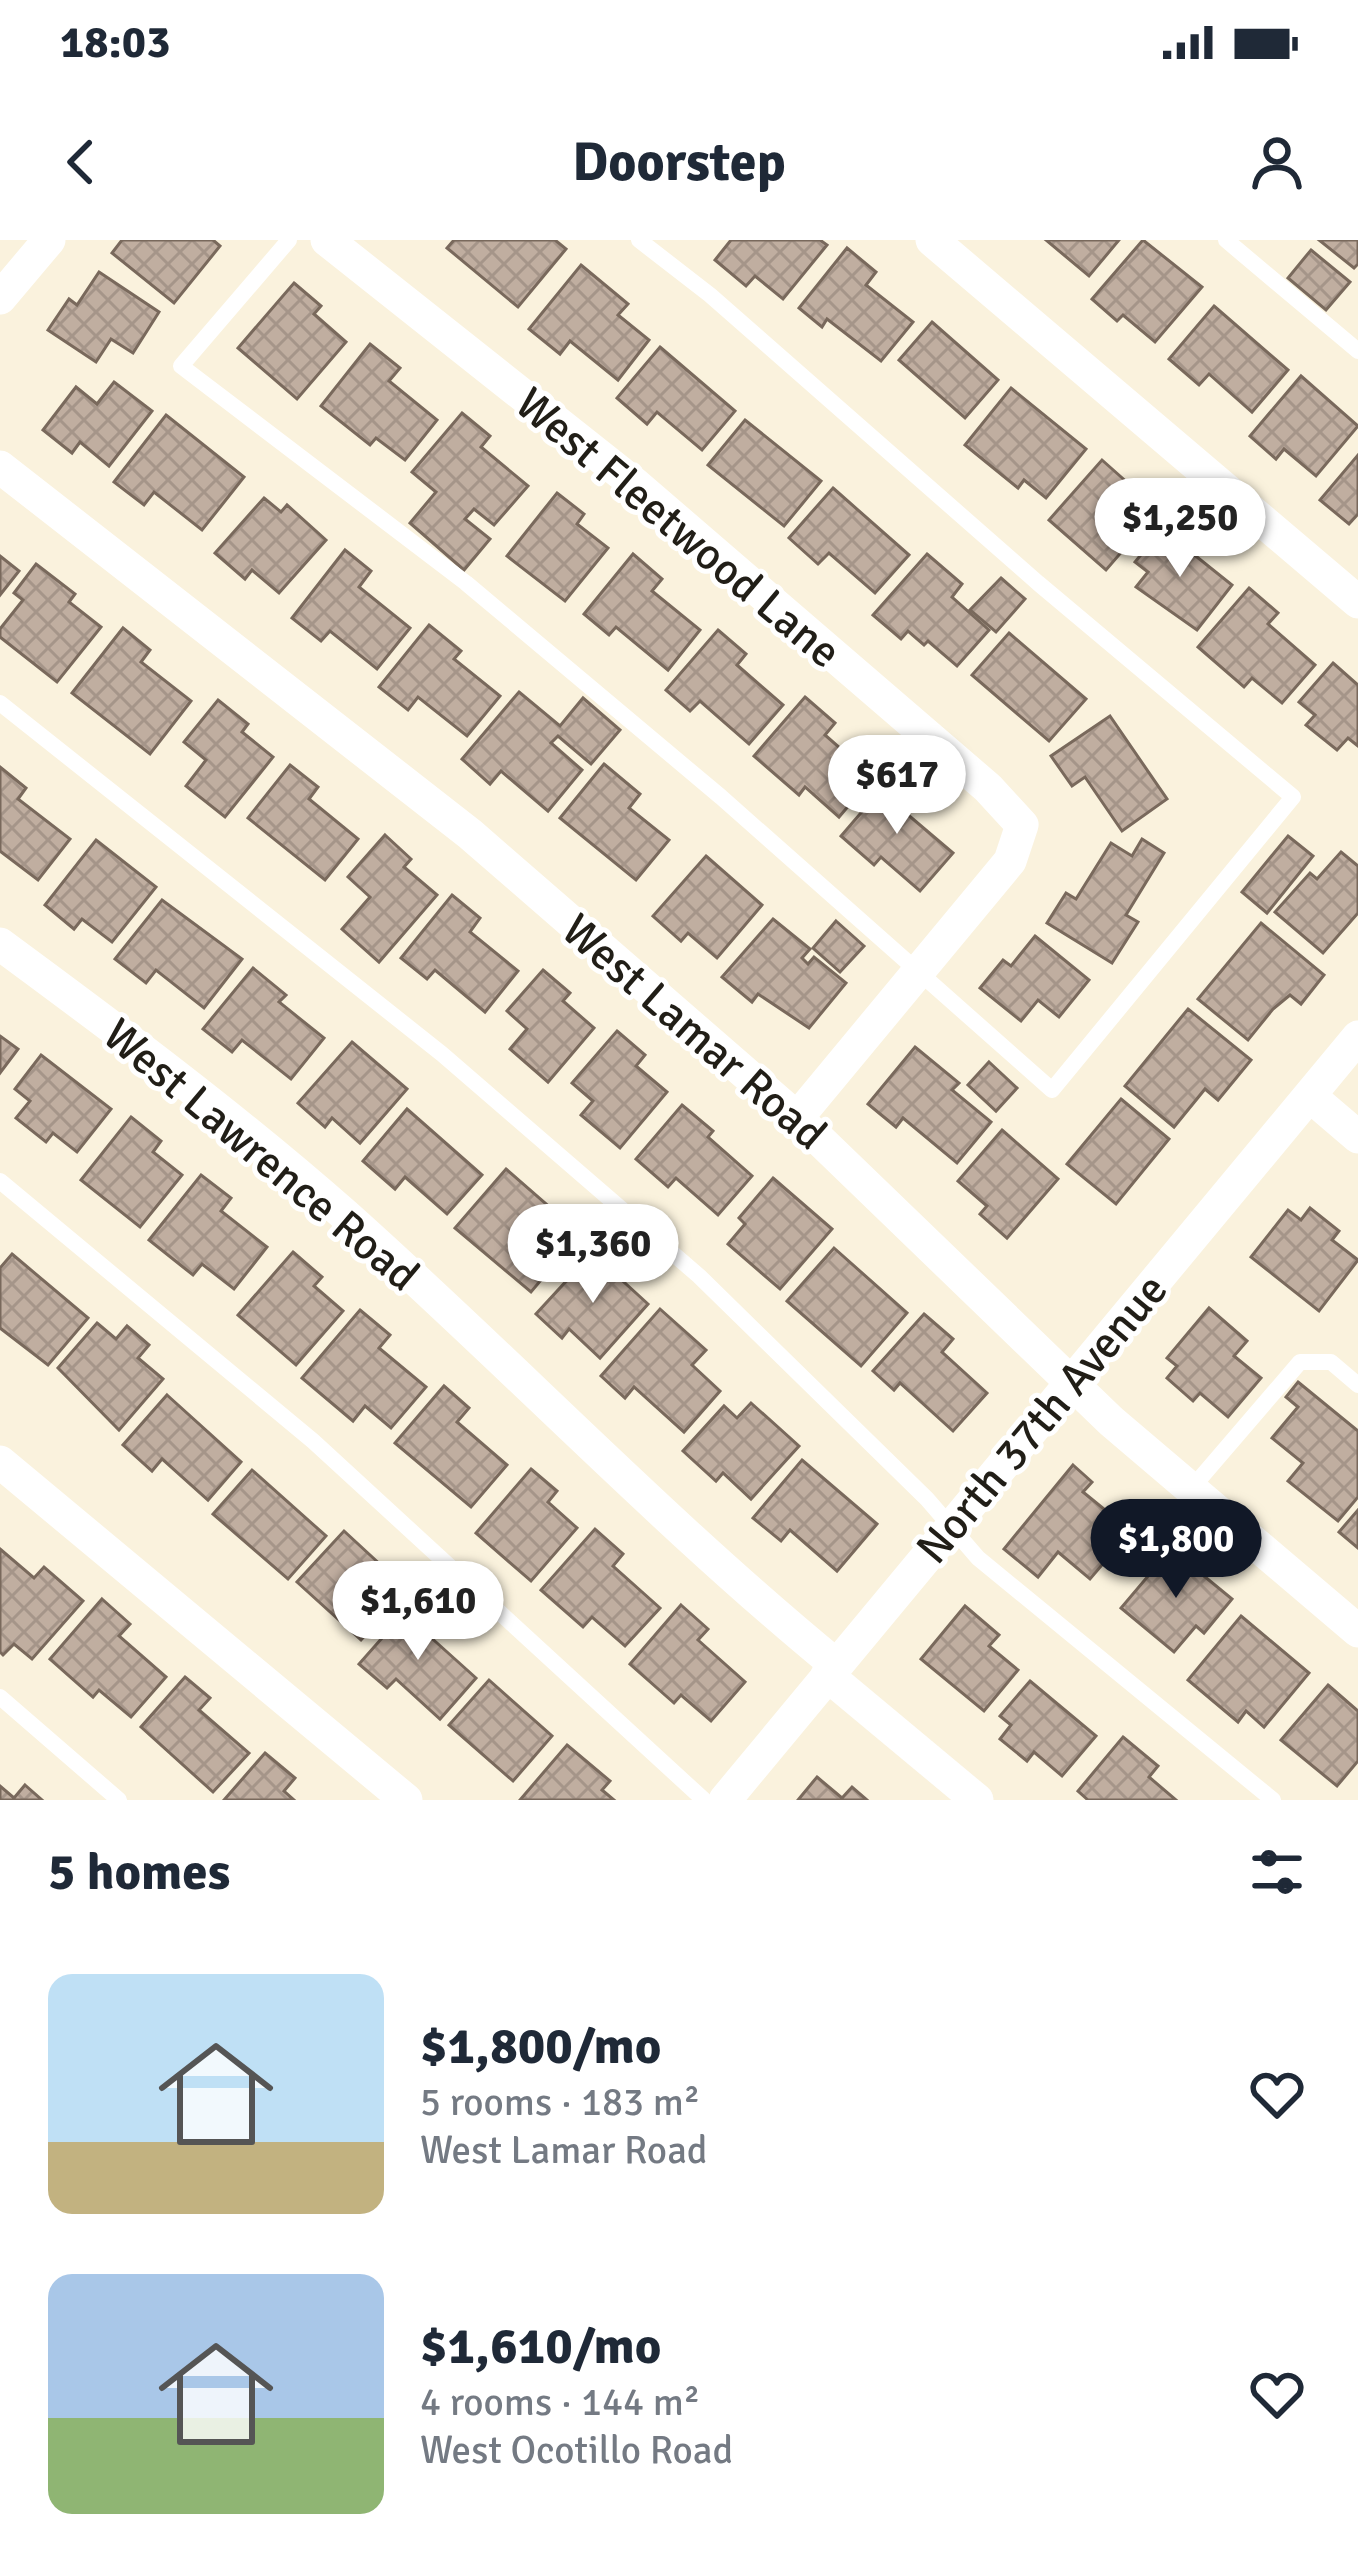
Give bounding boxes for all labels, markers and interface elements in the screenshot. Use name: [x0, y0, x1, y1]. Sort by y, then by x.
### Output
text: 18:03: [60, 15, 170, 70]
icon: back: [48, 129, 114, 195]
text: Doorstep: [572, 129, 786, 196]
icon: person: [1244, 129, 1310, 195]
street label: West Fleetwood Lane: [504, 376, 852, 680]
pin: $1,250: [1082, 478, 1278, 580]
text: $1,250: [1122, 493, 1238, 541]
pin: $617: [826, 735, 968, 837]
text: $617: [855, 750, 939, 798]
street label: West Lamar Road: [551, 903, 837, 1162]
street label: West Lawrence Road: [92, 1007, 430, 1303]
pin: $1,360: [495, 1204, 691, 1306]
text: $1,360: [535, 1219, 651, 1267]
street label: North 37th Avenue: [905, 1263, 1179, 1575]
pin: $1,800: [1078, 1499, 1274, 1601]
text: $1,800: [1118, 1514, 1234, 1562]
pin: $1,610: [320, 1561, 516, 1663]
text: $1,610: [360, 1576, 476, 1624]
icon: filters: [1244, 1839, 1310, 1905]
text: 5 homes: [48, 1841, 230, 1904]
text: $1,800/mo: [420, 2015, 661, 2078]
icon: home: [144, 2022, 288, 2166]
icon: heart: [1244, 2061, 1310, 2127]
text: 5 rooms · 183 m²: [420, 2078, 700, 2126]
text: West Lamar Road: [420, 2126, 707, 2174]
text: $1,610/mo: [420, 2315, 661, 2378]
icon: home: [144, 2322, 288, 2466]
icon: heart: [1244, 2361, 1310, 2427]
text: 4 rooms · 144 m²: [420, 2378, 700, 2426]
text: West Ocotillo Road: [420, 2426, 733, 2474]

